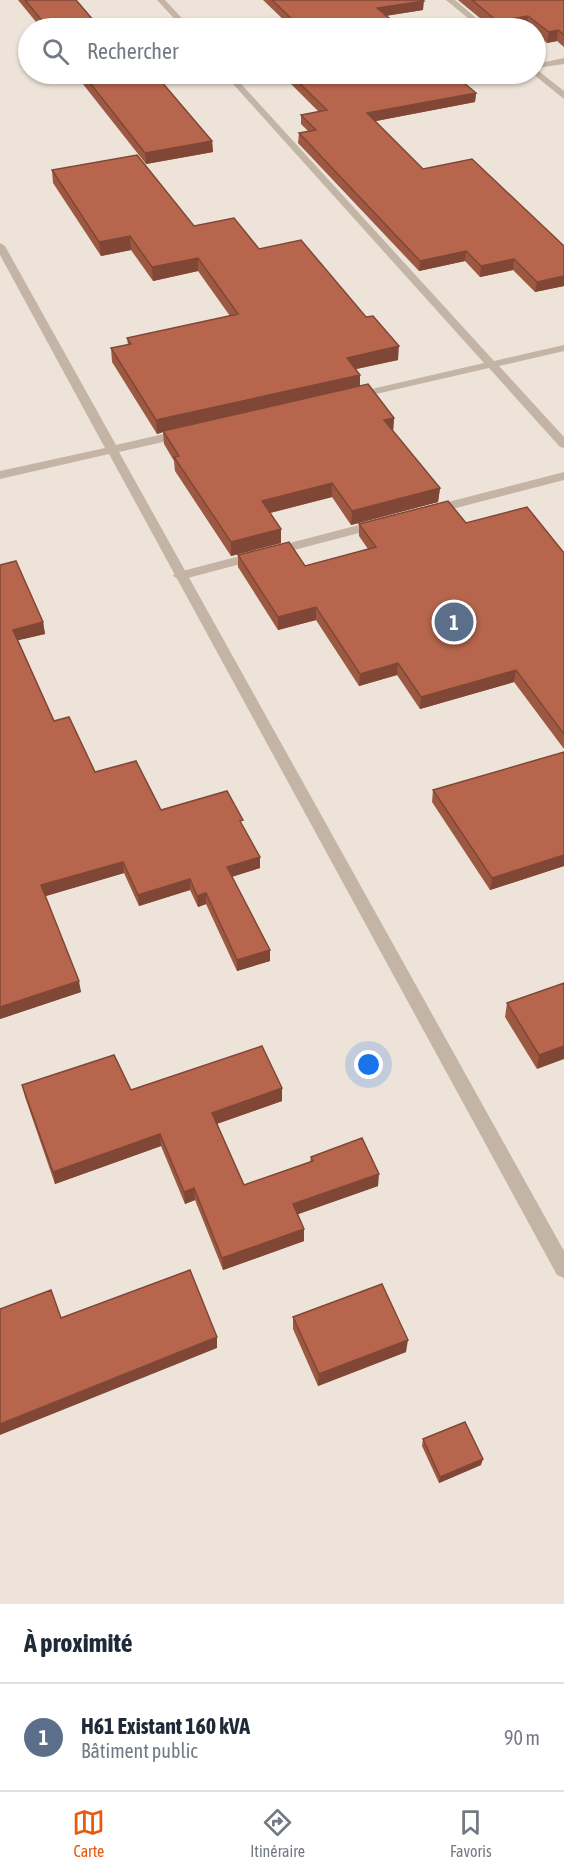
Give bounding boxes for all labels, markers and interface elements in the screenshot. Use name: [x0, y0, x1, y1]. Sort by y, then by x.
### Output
search box: [18, 18, 546, 84]
icon: search: [39, 35, 72, 68]
text: Rechercher: [87, 38, 178, 64]
pin: 1: [434, 600, 474, 644]
your location: [354, 1050, 383, 1079]
text: À proximité: [24, 1628, 132, 1658]
text: H61 Existant 160 kVA: [81, 1713, 250, 1739]
text: 1: [39, 1726, 48, 1749]
text: 90 m: [504, 1726, 540, 1749]
text: Bâtiment public: [81, 1739, 198, 1762]
tab: Carte: [72, 1806, 105, 1860]
tab: Itinéraire: [250, 1806, 305, 1860]
tab: Favoris: [450, 1806, 492, 1860]

